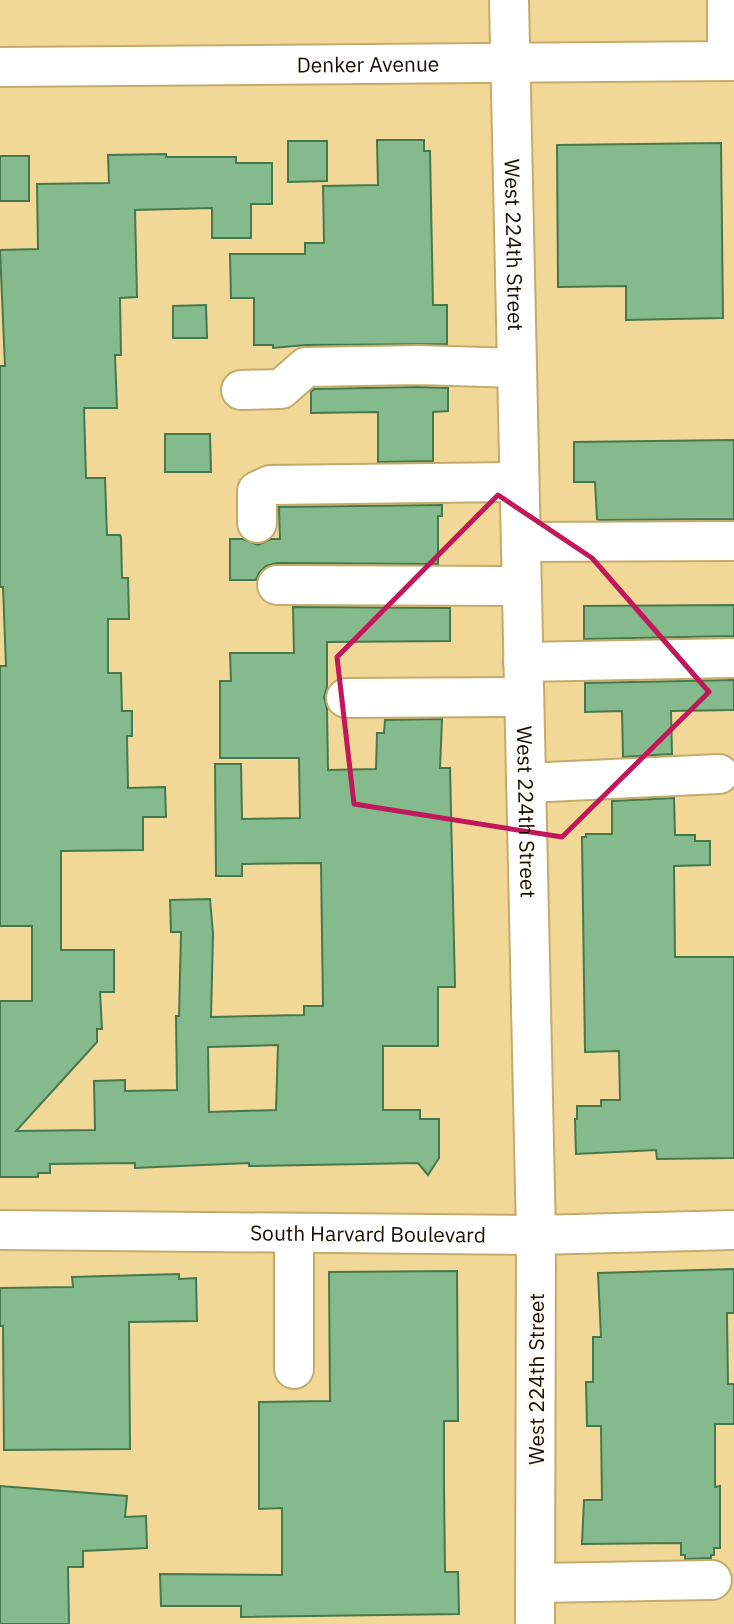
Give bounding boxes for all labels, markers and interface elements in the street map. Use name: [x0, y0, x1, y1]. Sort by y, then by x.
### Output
street label: Denker Avenue: [297, 49, 439, 79]
street label: West 224th Street: [498, 159, 530, 331]
street label: West 224th Street: [511, 725, 543, 898]
street label: South Harvard Boulevard: [250, 1218, 486, 1249]
street label: West 224th Street: [522, 1293, 550, 1465]

